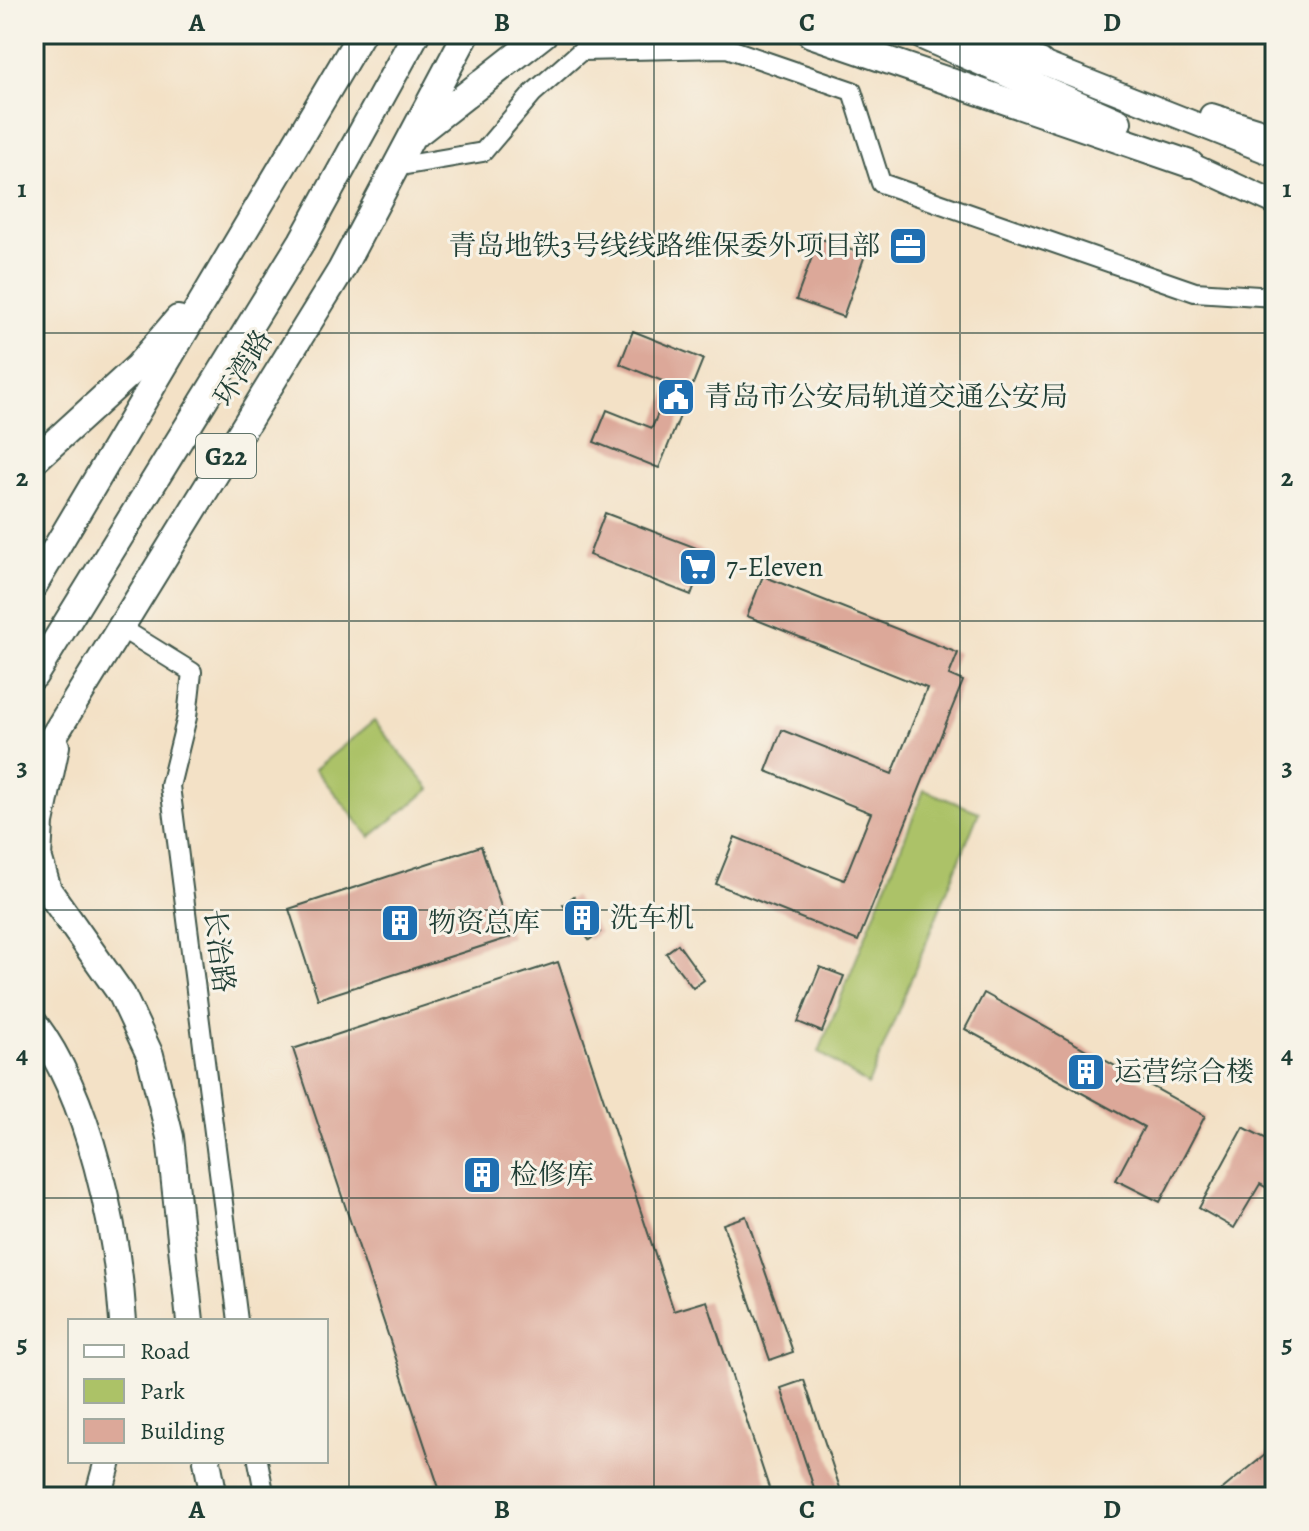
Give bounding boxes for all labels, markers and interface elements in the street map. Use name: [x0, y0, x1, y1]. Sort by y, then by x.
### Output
text: A: [188, 5, 206, 40]
text: B: [494, 5, 510, 40]
text: C: [799, 5, 815, 40]
text: D: [1103, 5, 1121, 40]
text: 1: [17, 171, 27, 206]
text: 1: [1282, 171, 1292, 206]
office icon: 青岛地铁3号线线路维保委外项目部: [887, 225, 929, 267]
place label: 青岛地铁3号线线路维保委外项目部: [448, 227, 880, 265]
street label: 环湾路: [205, 322, 281, 414]
public building icon: 青岛市公安局轨道交通公安局: [655, 376, 697, 418]
place label: 青岛市公安局轨道交通公安局: [704, 378, 1068, 416]
road number: G22: [196, 434, 256, 478]
text: 2: [16, 460, 29, 495]
text: 2: [1281, 460, 1294, 495]
supermarket icon: 7-Eleven: [677, 546, 719, 588]
place label: 7-Eleven: [726, 548, 823, 586]
text: 3: [16, 749, 28, 784]
text: 3: [1281, 749, 1293, 784]
building icon: 洗车机: [561, 897, 603, 939]
place label: 洗车机: [610, 899, 694, 937]
building icon: 物资总库: [379, 902, 421, 944]
place label: 物资总库: [428, 904, 540, 942]
street label: 长治路: [195, 907, 243, 995]
text: 4: [16, 1037, 28, 1072]
text: 4: [1281, 1037, 1293, 1072]
building icon: 运营综合楼: [1065, 1051, 1107, 1093]
place label: 运营综合楼: [1114, 1053, 1254, 1091]
building icon: 检修库: [461, 1154, 503, 1196]
place label: 检修库: [510, 1156, 594, 1194]
legend: [68, 1319, 328, 1463]
text: 5: [16, 1326, 28, 1361]
text: 5: [1281, 1326, 1293, 1361]
text: Road: [140, 1335, 190, 1367]
text: Park: [140, 1375, 185, 1407]
text: Building: [140, 1415, 225, 1447]
text: A: [188, 1492, 206, 1527]
text: B: [494, 1492, 510, 1527]
text: C: [799, 1492, 815, 1527]
text: D: [1103, 1492, 1121, 1527]

